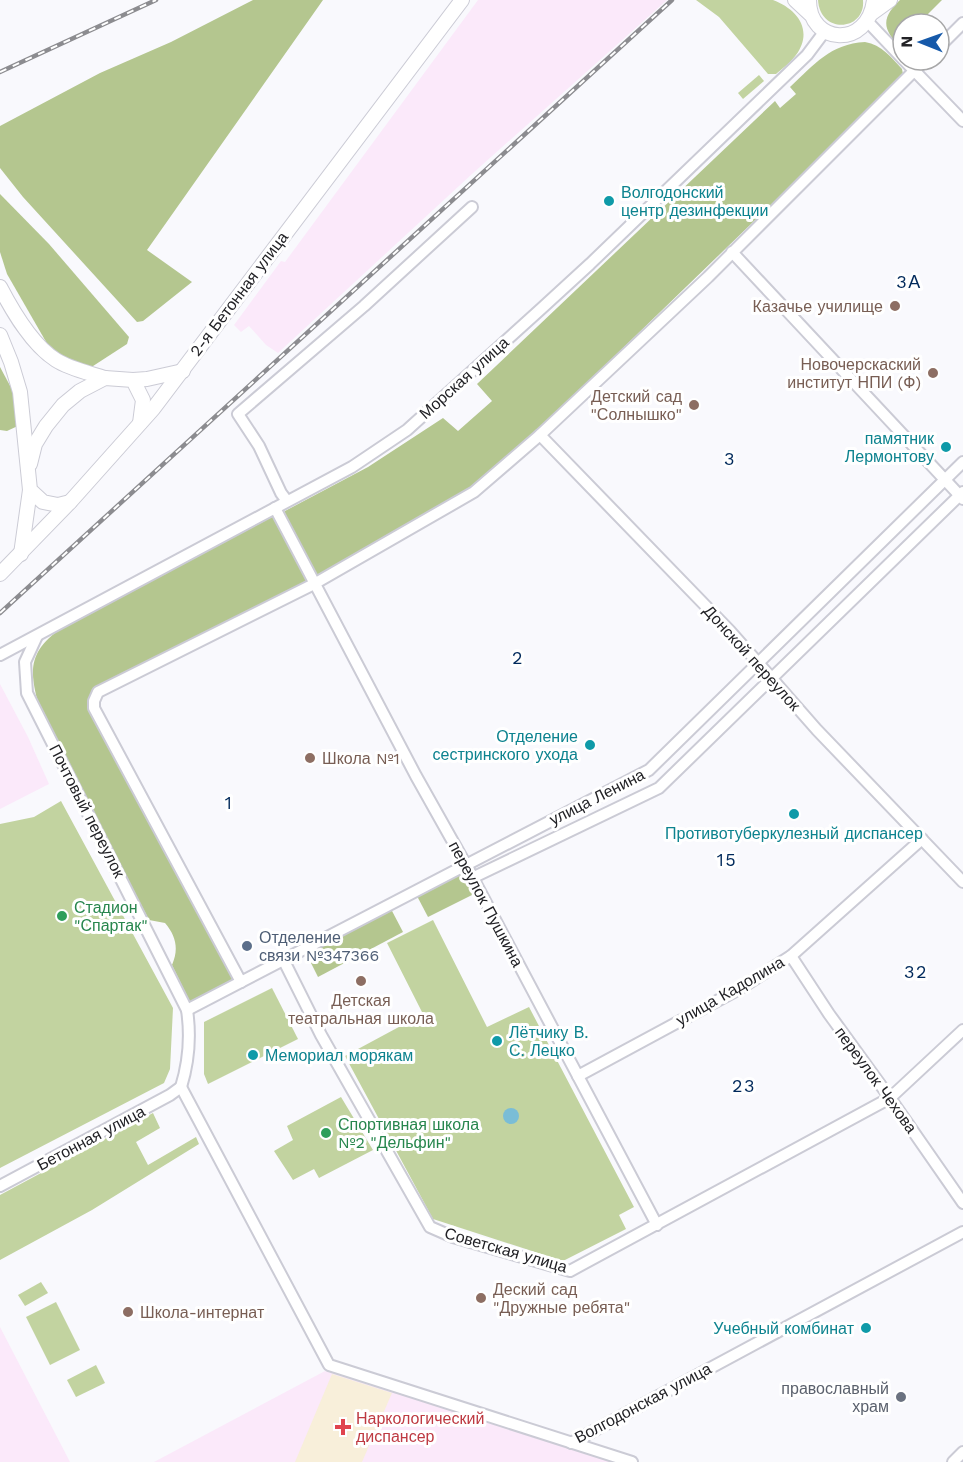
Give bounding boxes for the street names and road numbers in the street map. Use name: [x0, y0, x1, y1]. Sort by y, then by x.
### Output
street label: 2-я Бетонная улица: [186, 228, 292, 360]
street label: Морская улица: [415, 333, 513, 423]
street label: Донской переулок: [700, 601, 805, 715]
street label: Почтовый переулок: [45, 741, 129, 882]
street label: улица Ленина: [546, 765, 648, 829]
street label: переулок Пушкина: [445, 838, 527, 970]
street label: улица Кадолина: [673, 952, 787, 1030]
street label: переулок Чехова: [831, 1023, 921, 1137]
street label: Бетонная улица: [34, 1101, 148, 1174]
street label: Советская улица: [443, 1223, 570, 1277]
street label: Волгодонская улица: [571, 1359, 715, 1447]

